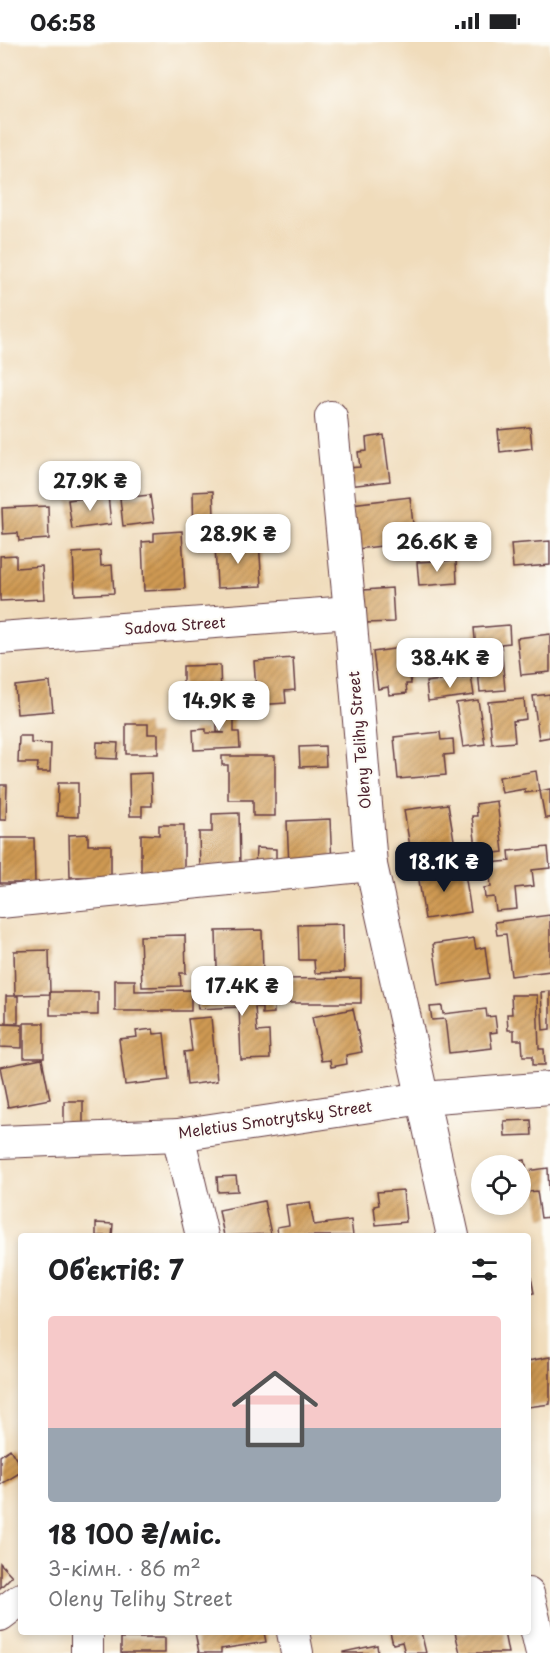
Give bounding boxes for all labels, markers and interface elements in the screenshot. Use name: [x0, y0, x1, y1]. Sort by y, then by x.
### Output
text: 06:58: [30, 5, 96, 38]
pin: 27.9K ₴: [35, 461, 145, 512]
text: 27.9K ₴: [53, 465, 127, 495]
pin: 28.9K ₴: [183, 514, 293, 565]
text: 28.9K ₴: [200, 518, 276, 548]
pin: 26.6K ₴: [382, 522, 492, 573]
text: 26.6K ₴: [396, 526, 478, 556]
street label: Sadova Street: [123, 609, 226, 640]
pin: 38.4K ₴: [395, 638, 505, 689]
text: 38.4K ₴: [410, 642, 490, 672]
street label: Oleny Telihy Street: [341, 670, 376, 810]
pin: 14.9K ₴: [164, 681, 274, 732]
text: 14.9K ₴: [182, 685, 256, 715]
pin: 18.1K ₴: [389, 842, 499, 893]
text: 18.1K ₴: [409, 846, 479, 876]
pin: 17.4K ₴: [187, 966, 297, 1017]
text: 17.4K ₴: [205, 970, 279, 1000]
street label: Meletius Smotrytsky Street: [177, 1093, 373, 1143]
map controls: [471, 1155, 531, 1215]
button: locate: [471, 1155, 531, 1215]
text: Об’єктів: 7: [48, 1250, 184, 1289]
icon: filters: [468, 1253, 501, 1286]
icon: home: [221, 1355, 329, 1463]
text: 18 100 ₴/міс.: [48, 1514, 221, 1553]
text: 3-кімн. · 86 m²: [48, 1553, 201, 1583]
text: Oleny Telihy Street: [48, 1583, 232, 1613]

